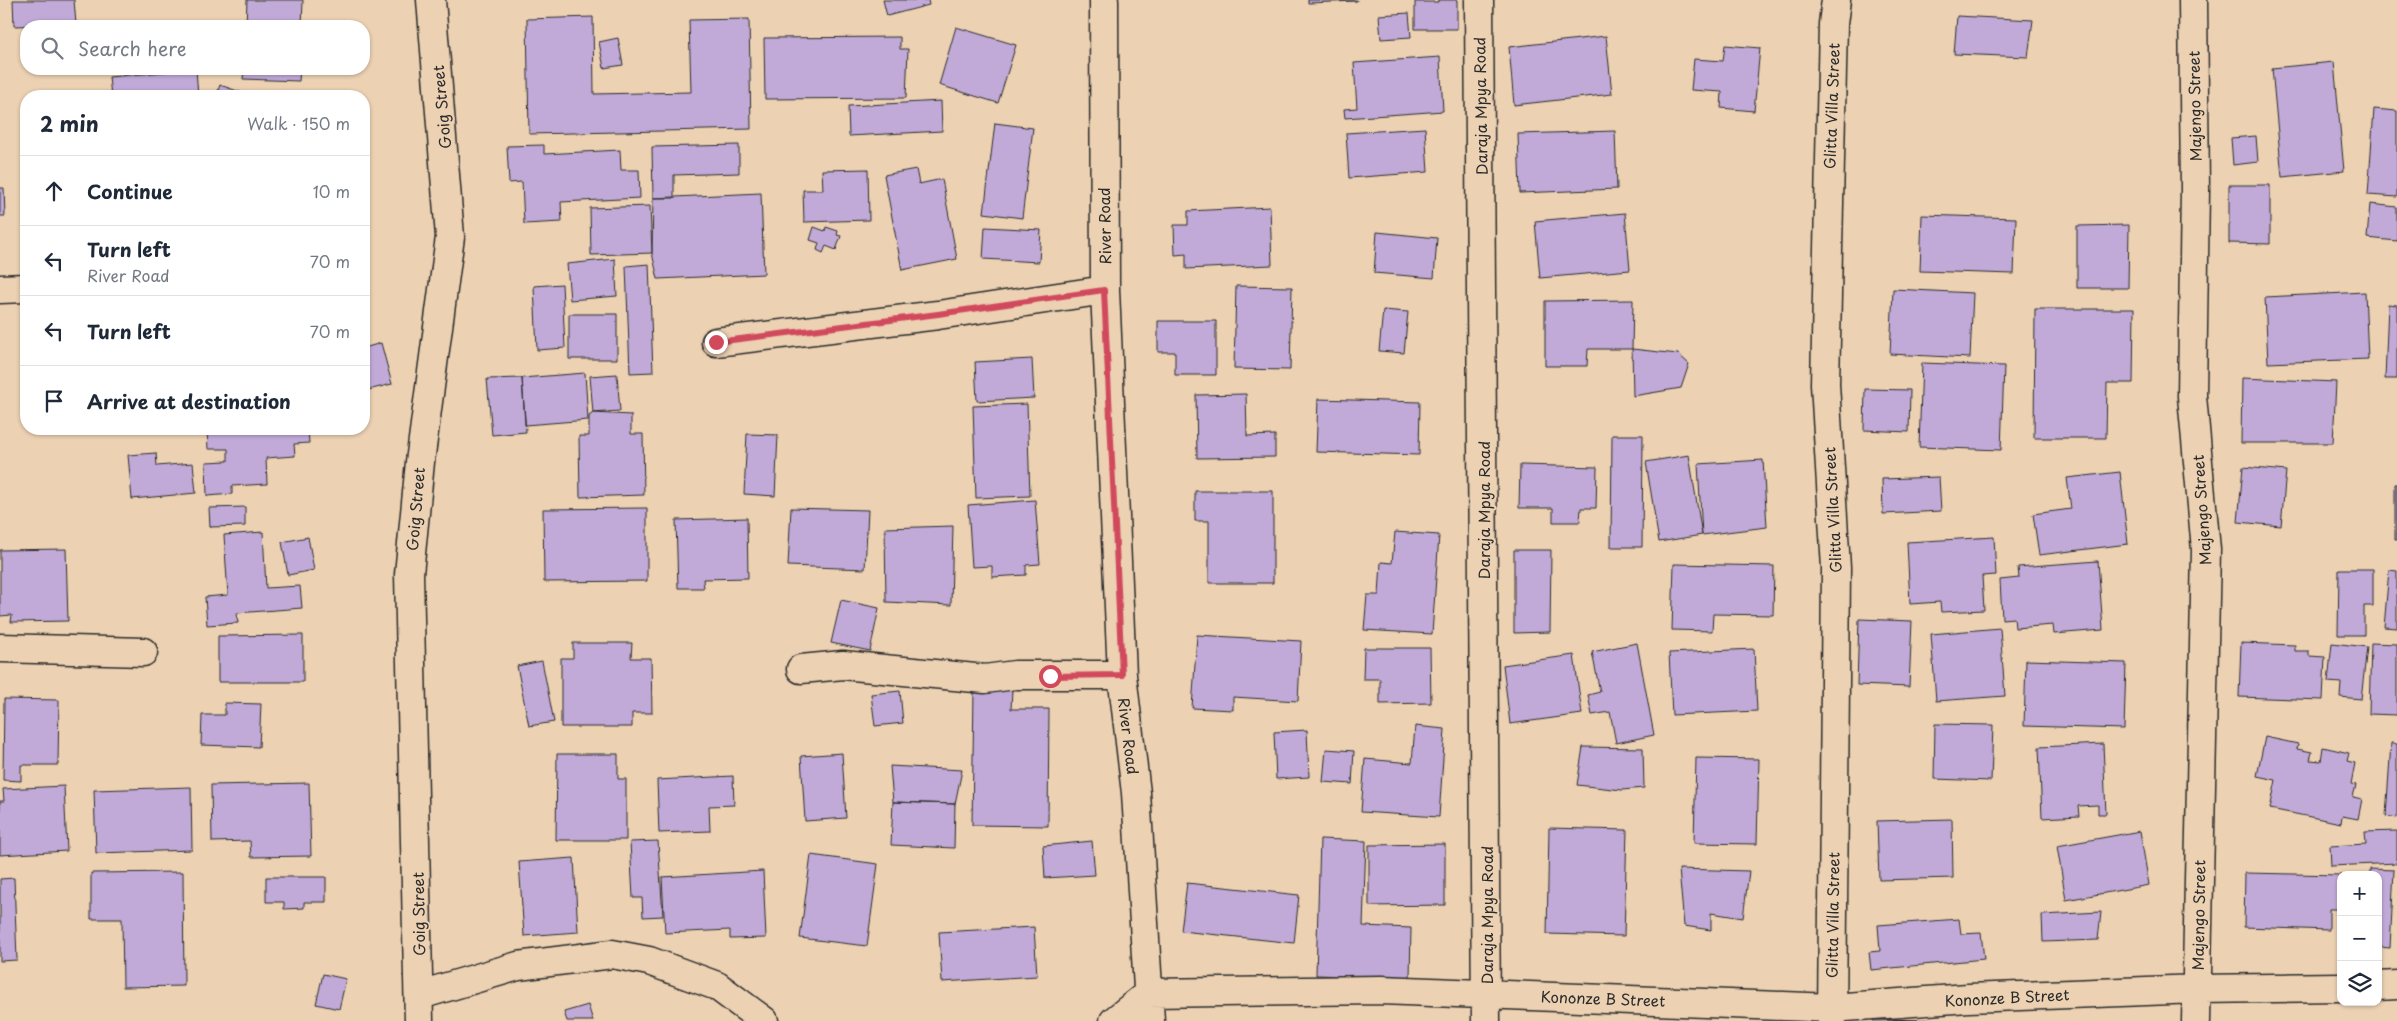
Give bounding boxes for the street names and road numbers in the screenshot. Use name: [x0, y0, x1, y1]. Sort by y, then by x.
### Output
street label: Daraja Mpya Road: [1467, 37, 1493, 175]
street label: Glitta Villa Street: [1817, 43, 1845, 169]
street label: Majengo Street: [2182, 51, 2206, 161]
street label: Goig Street: [426, 64, 456, 150]
street label: River Road: [1092, 187, 1116, 265]
street label: Daraja Mpya Road: [1472, 441, 1495, 579]
street label: Glitta Villa Street: [1817, 446, 1847, 574]
street label: Majengo Street: [2186, 454, 2216, 566]
street label: Goig Street: [400, 466, 430, 552]
street label: River Road: [1113, 696, 1145, 776]
street label: Daraja Mpya Road: [1475, 846, 1498, 984]
street label: Glitta Villa Street: [1819, 852, 1845, 978]
street label: Majengo Street: [2186, 860, 2210, 970]
street label: Goig Street: [406, 872, 430, 956]
street label: Kononze B Street: [1944, 982, 2070, 1012]
street label: Kononze B Street: [1540, 984, 1666, 1012]

